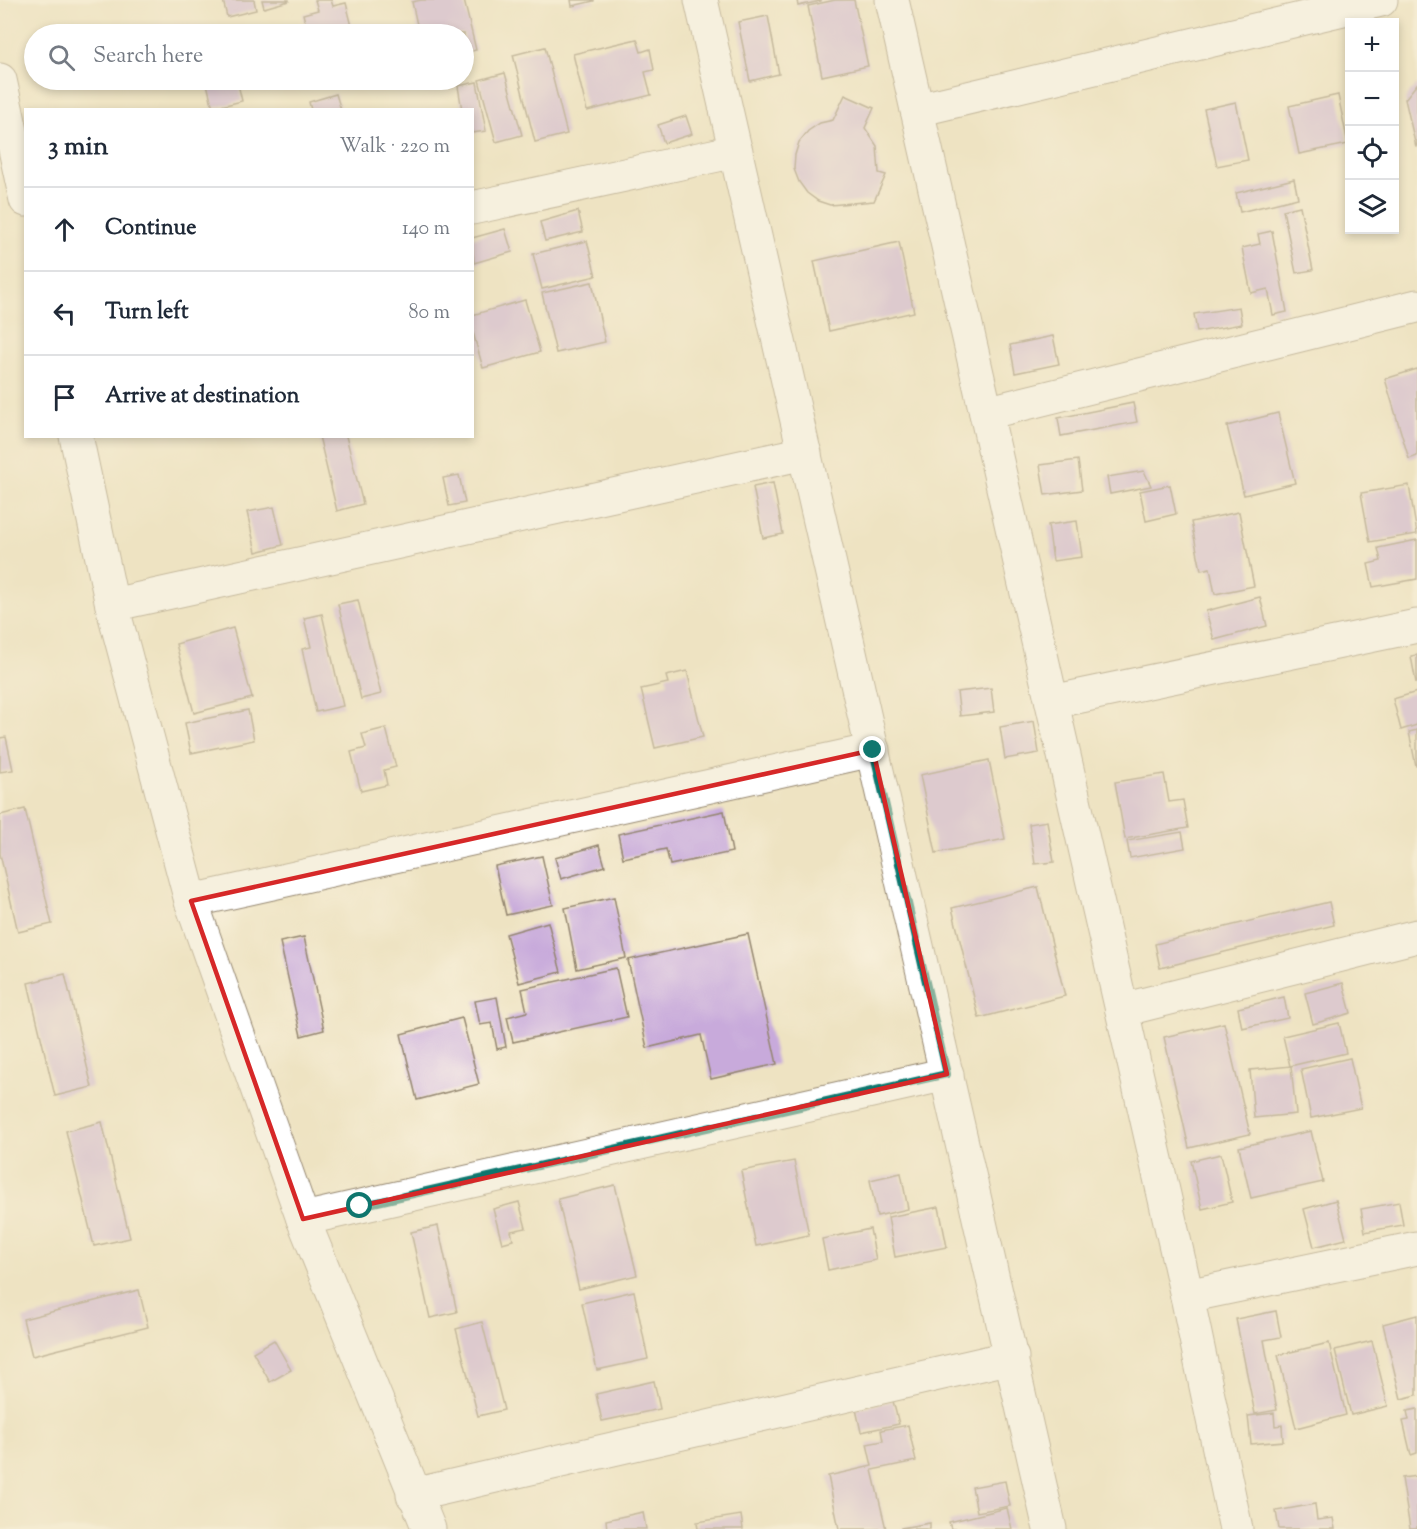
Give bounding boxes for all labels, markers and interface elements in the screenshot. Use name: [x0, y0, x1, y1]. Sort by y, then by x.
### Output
map controls: [1345, 18, 1399, 234]
button: +: [1345, 18, 1399, 72]
search box: [24, 24, 474, 90]
icon: search: [45, 41, 78, 74]
text: Search here: [93, 41, 203, 73]
button: −: [1345, 72, 1399, 126]
button: locate: [1345, 126, 1399, 180]
text: 3 min: [48, 129, 108, 166]
text: Walk · 220 m: [339, 133, 450, 162]
button: layers: [1345, 180, 1399, 234]
icon: ahead: [48, 213, 81, 246]
text: Continue: [105, 213, 196, 245]
text: 140 m: [402, 215, 450, 244]
icon: left: [48, 297, 81, 330]
text: Turn left: [105, 297, 188, 329]
text: 80 m: [409, 299, 450, 328]
icon: arrive: [48, 381, 81, 414]
text: Arrive at destination: [105, 381, 300, 413]
route end: [859, 736, 885, 762]
route start: [346, 1192, 372, 1218]

